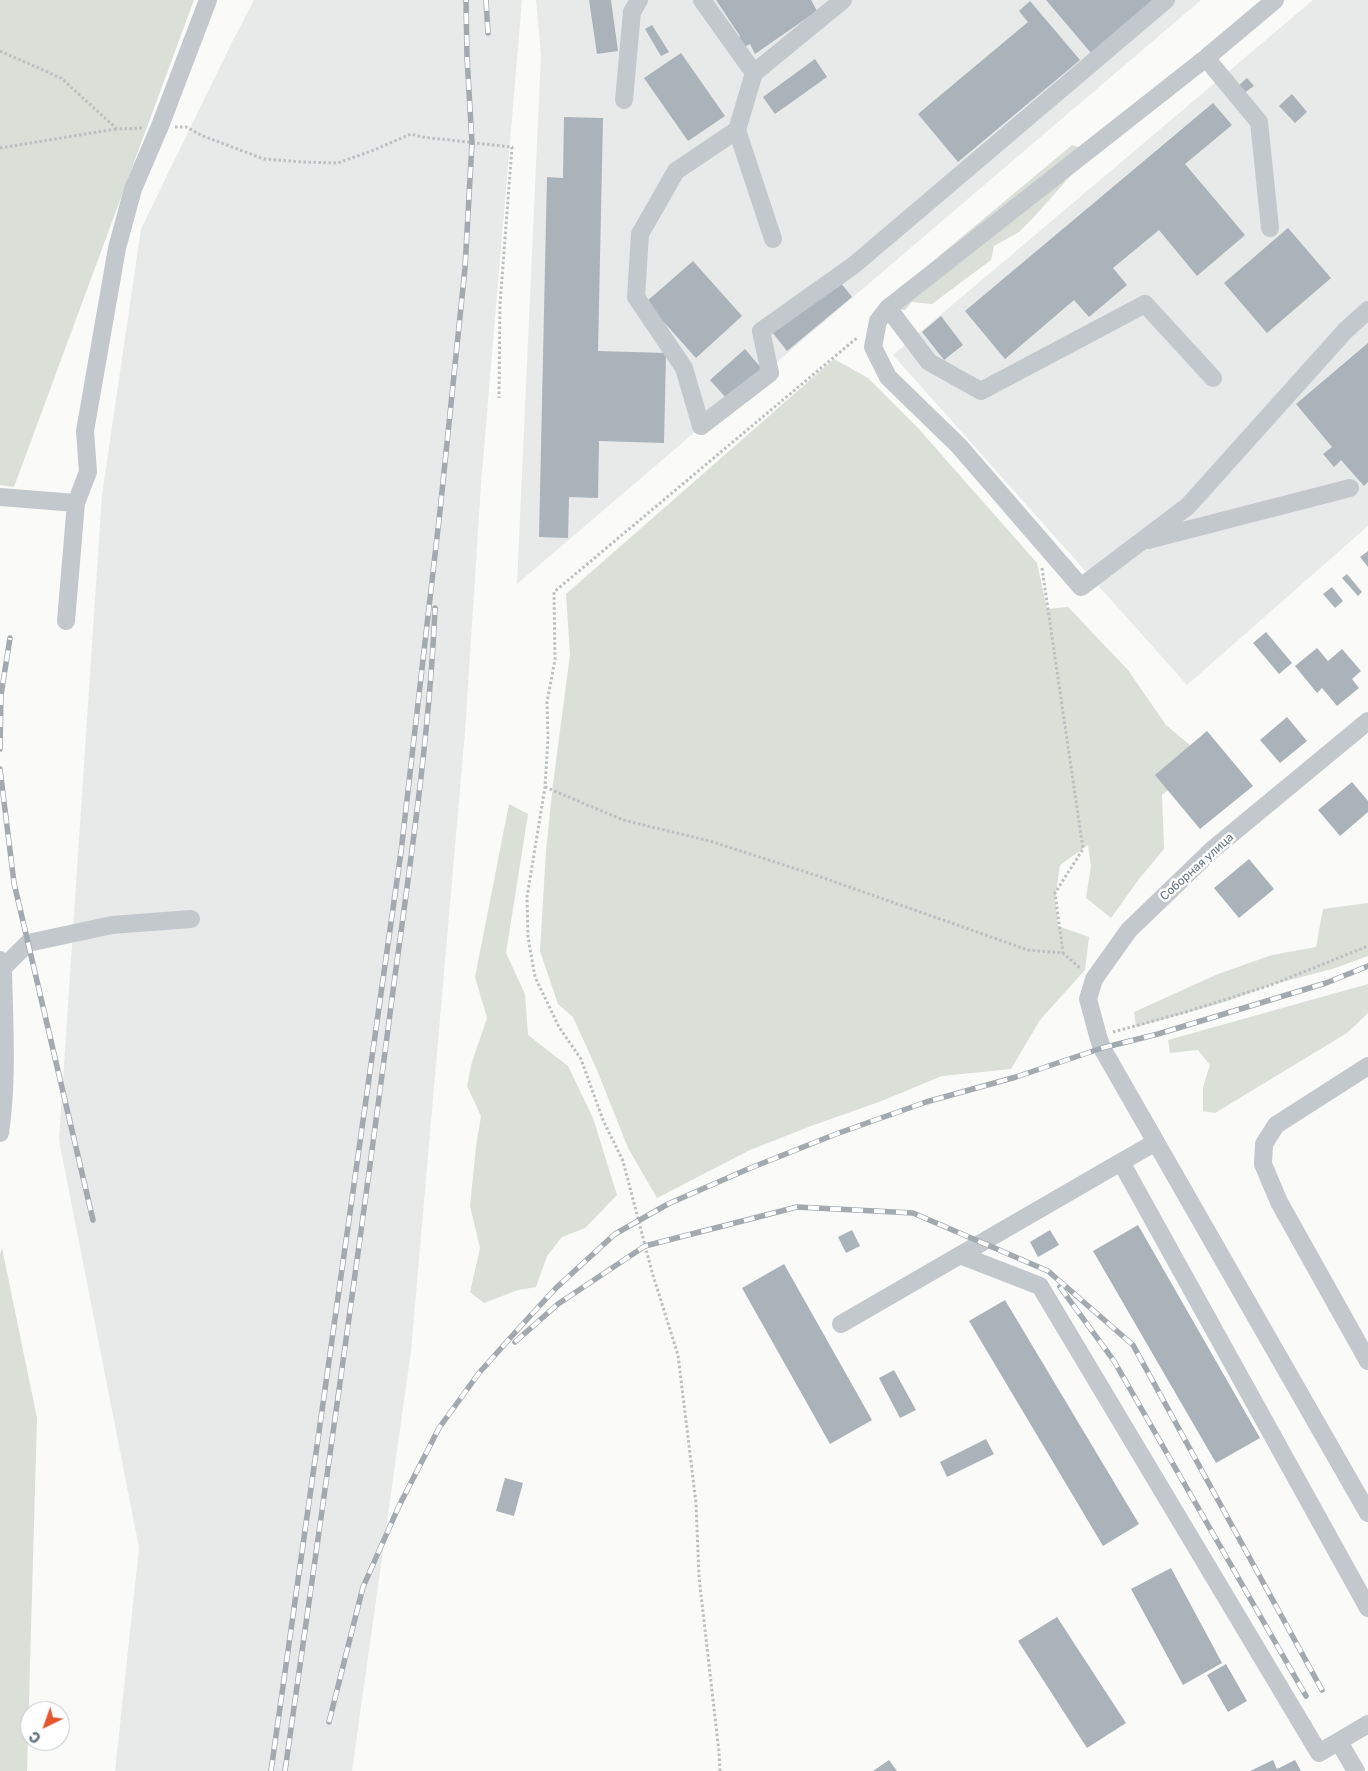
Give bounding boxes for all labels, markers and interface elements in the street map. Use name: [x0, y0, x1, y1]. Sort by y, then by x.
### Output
street label: Соборная улица: [1157, 830, 1237, 904]
north arrow: [20, 1701, 70, 1751]
text: С: [26, 1727, 45, 1746]

